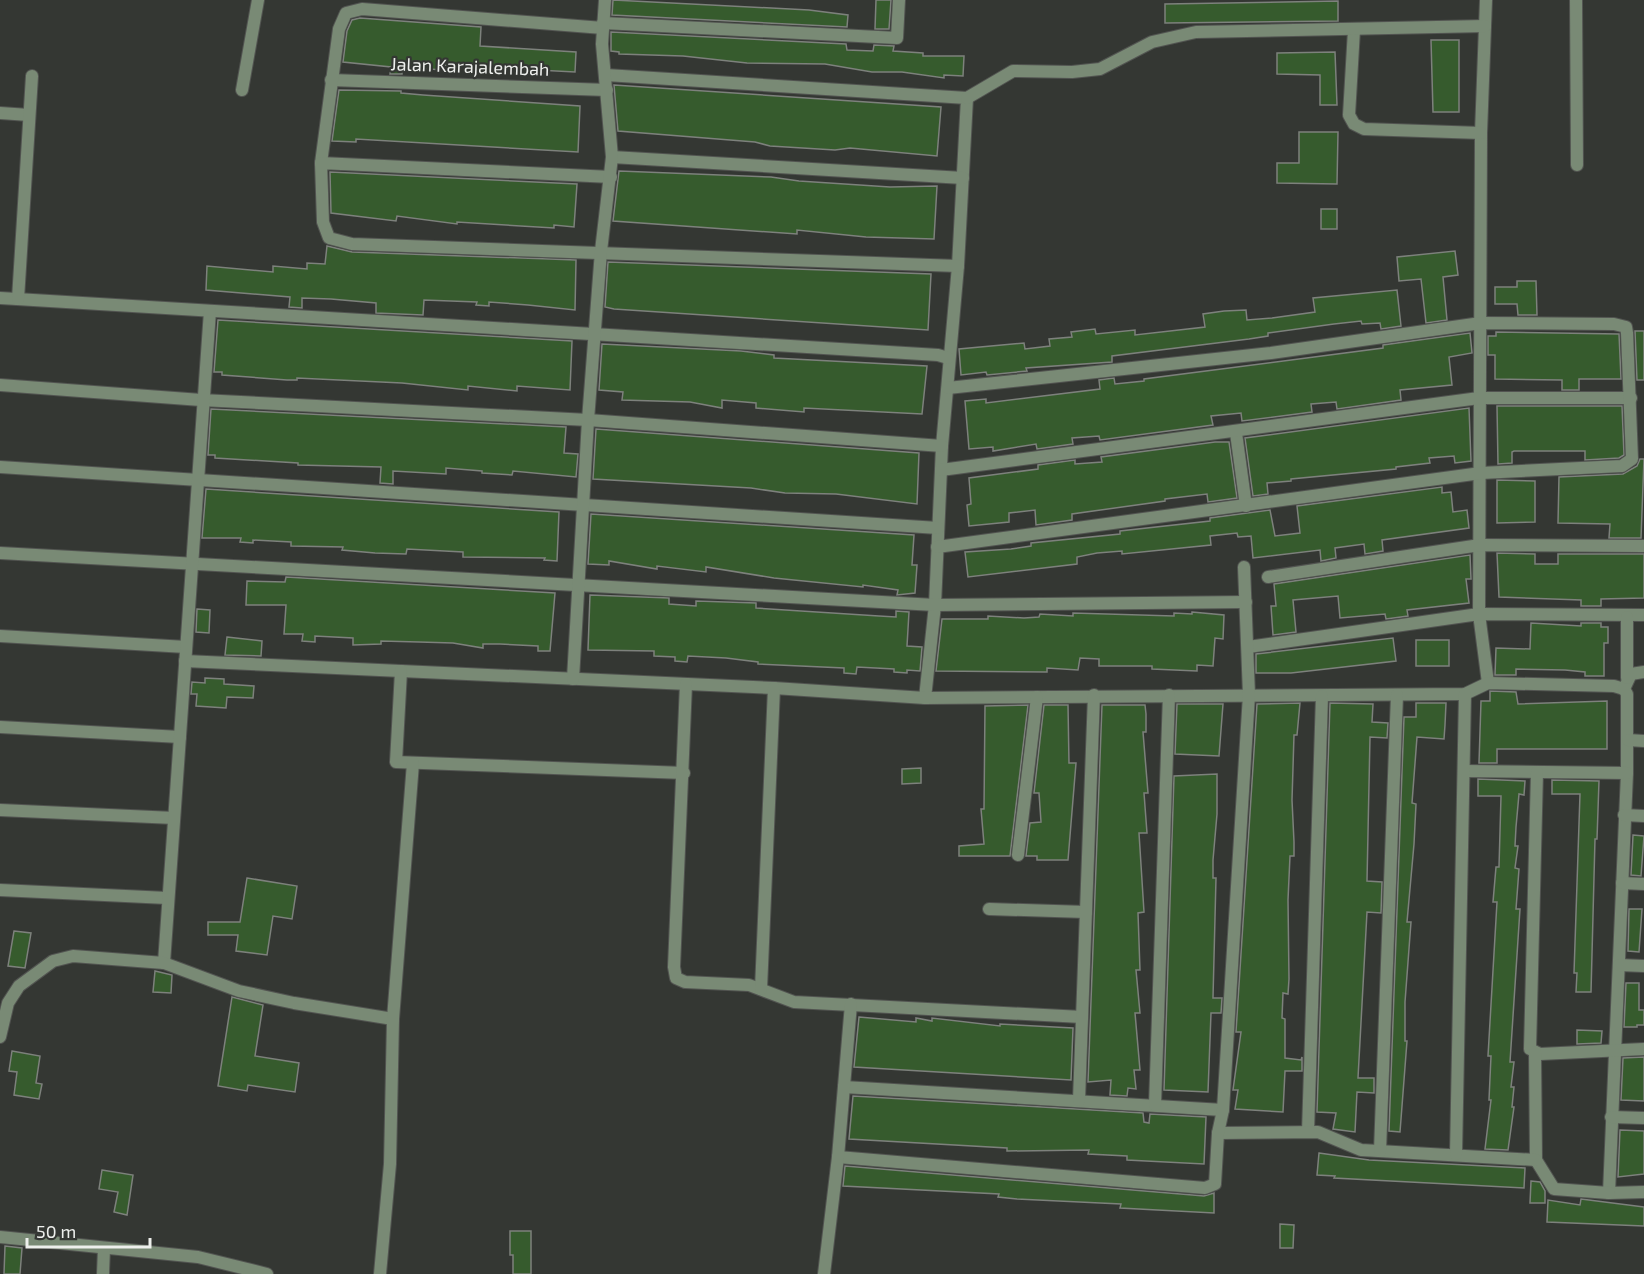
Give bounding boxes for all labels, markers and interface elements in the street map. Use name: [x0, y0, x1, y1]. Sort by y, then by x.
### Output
street label: Jalan Karajalembah: [390, 52, 550, 80]
scale bar: [27, 1211, 150, 1249]
text: 50 m: [36, 1220, 76, 1242]

